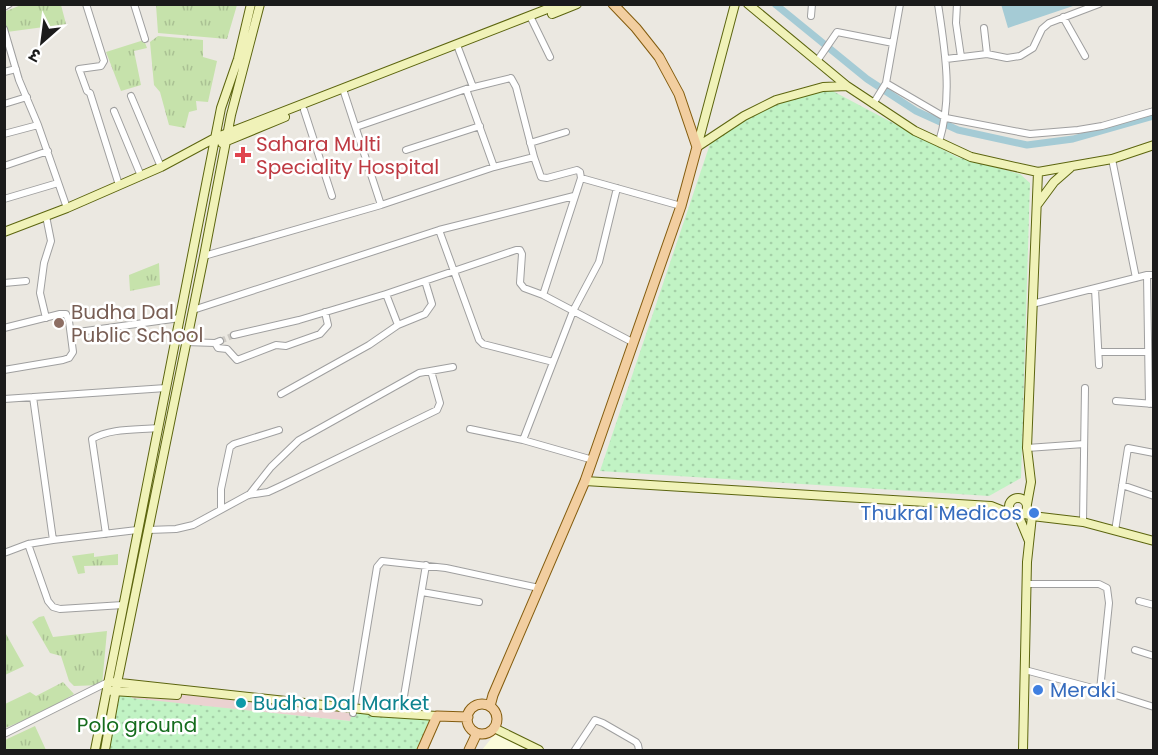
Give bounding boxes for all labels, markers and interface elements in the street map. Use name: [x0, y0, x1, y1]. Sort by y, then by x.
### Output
north arrow: [12, 12, 72, 72]
text: उ: [25, 42, 45, 68]
place label: Sahara Multi Speciality Hospital: [256, 130, 439, 181]
marker: Sahara Multi Speciality Hospital: [234, 146, 252, 164]
place label: Budha Dal Public School: [71, 298, 203, 349]
marker: Budha Dal Public School: [52, 316, 66, 330]
place label: Thukral Medicos: [861, 499, 1022, 527]
marker: Thukral Medicos: [1027, 506, 1041, 520]
place label: Meraki: [1050, 676, 1116, 704]
marker: Meraki: [1031, 683, 1045, 697]
place label: Budha Dal Market: [253, 689, 429, 717]
marker: Budha Dal Market: [234, 696, 248, 710]
park label: Polo ground: [77, 711, 197, 739]

